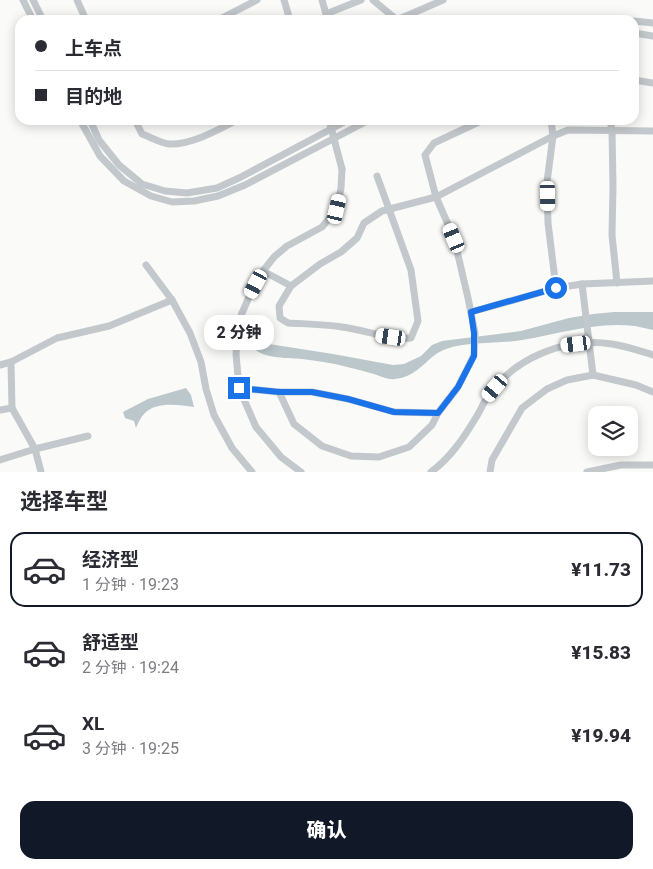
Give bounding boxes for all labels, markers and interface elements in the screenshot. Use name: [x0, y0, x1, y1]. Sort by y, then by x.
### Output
text: 上车点: [65, 37, 122, 60]
text: 目的地: [65, 85, 122, 108]
car: [540, 181, 555, 211]
car: [326, 193, 347, 225]
car: [441, 221, 466, 255]
car: [242, 267, 269, 301]
route start: [545, 277, 567, 299]
callout: 2 分钟: [204, 316, 274, 350]
text: 2 分钟: [216, 323, 262, 342]
car: [375, 327, 406, 347]
car: [560, 335, 591, 353]
car: [479, 372, 510, 404]
route end: [228, 377, 250, 399]
map controls: [588, 406, 638, 456]
button: layers: [588, 406, 638, 456]
text: 选择车型: [20, 489, 108, 514]
icon: car: [22, 547, 67, 592]
text: 经济型: [82, 548, 139, 571]
text: ¥11.73: [571, 558, 631, 581]
text: 1 分钟 · 19:23: [82, 575, 179, 594]
icon: car: [22, 630, 67, 675]
text: 舒适型: [82, 631, 139, 654]
text: ¥15.83: [571, 641, 631, 664]
text: 2 分钟 · 19:24: [82, 658, 179, 677]
text: XL: [82, 712, 104, 735]
icon: car: [22, 713, 67, 758]
text: ¥19.94: [571, 724, 631, 747]
text: 3 分钟 · 19:25: [82, 739, 179, 758]
button: 确认: [20, 801, 633, 859]

